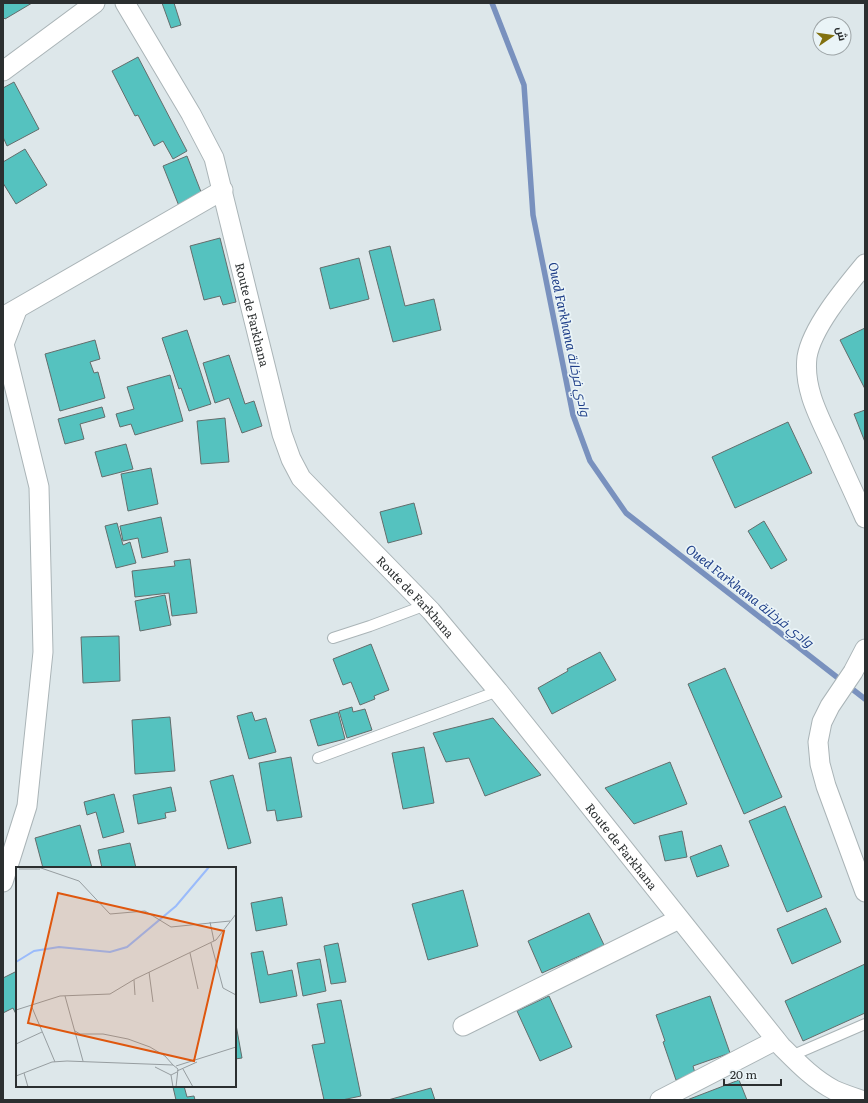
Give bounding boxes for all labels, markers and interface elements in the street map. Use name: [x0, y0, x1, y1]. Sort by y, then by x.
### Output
north arrow: [812, 16, 852, 56]
text: ش: [833, 25, 852, 42]
water label: Oued Farkhana وادي فرخانة: [542, 260, 596, 419]
street label: Route de Farkhana: [231, 261, 274, 369]
water label: Oued Farkhana وادي فرخانة: [681, 539, 819, 653]
street label: Route de Farkhana: [373, 552, 459, 642]
street label: Route de Farkhana: [582, 799, 662, 894]
inset map: [16, 867, 236, 1087]
scale bar: [724, 1061, 781, 1087]
text: 20 m: [730, 1065, 757, 1083]

